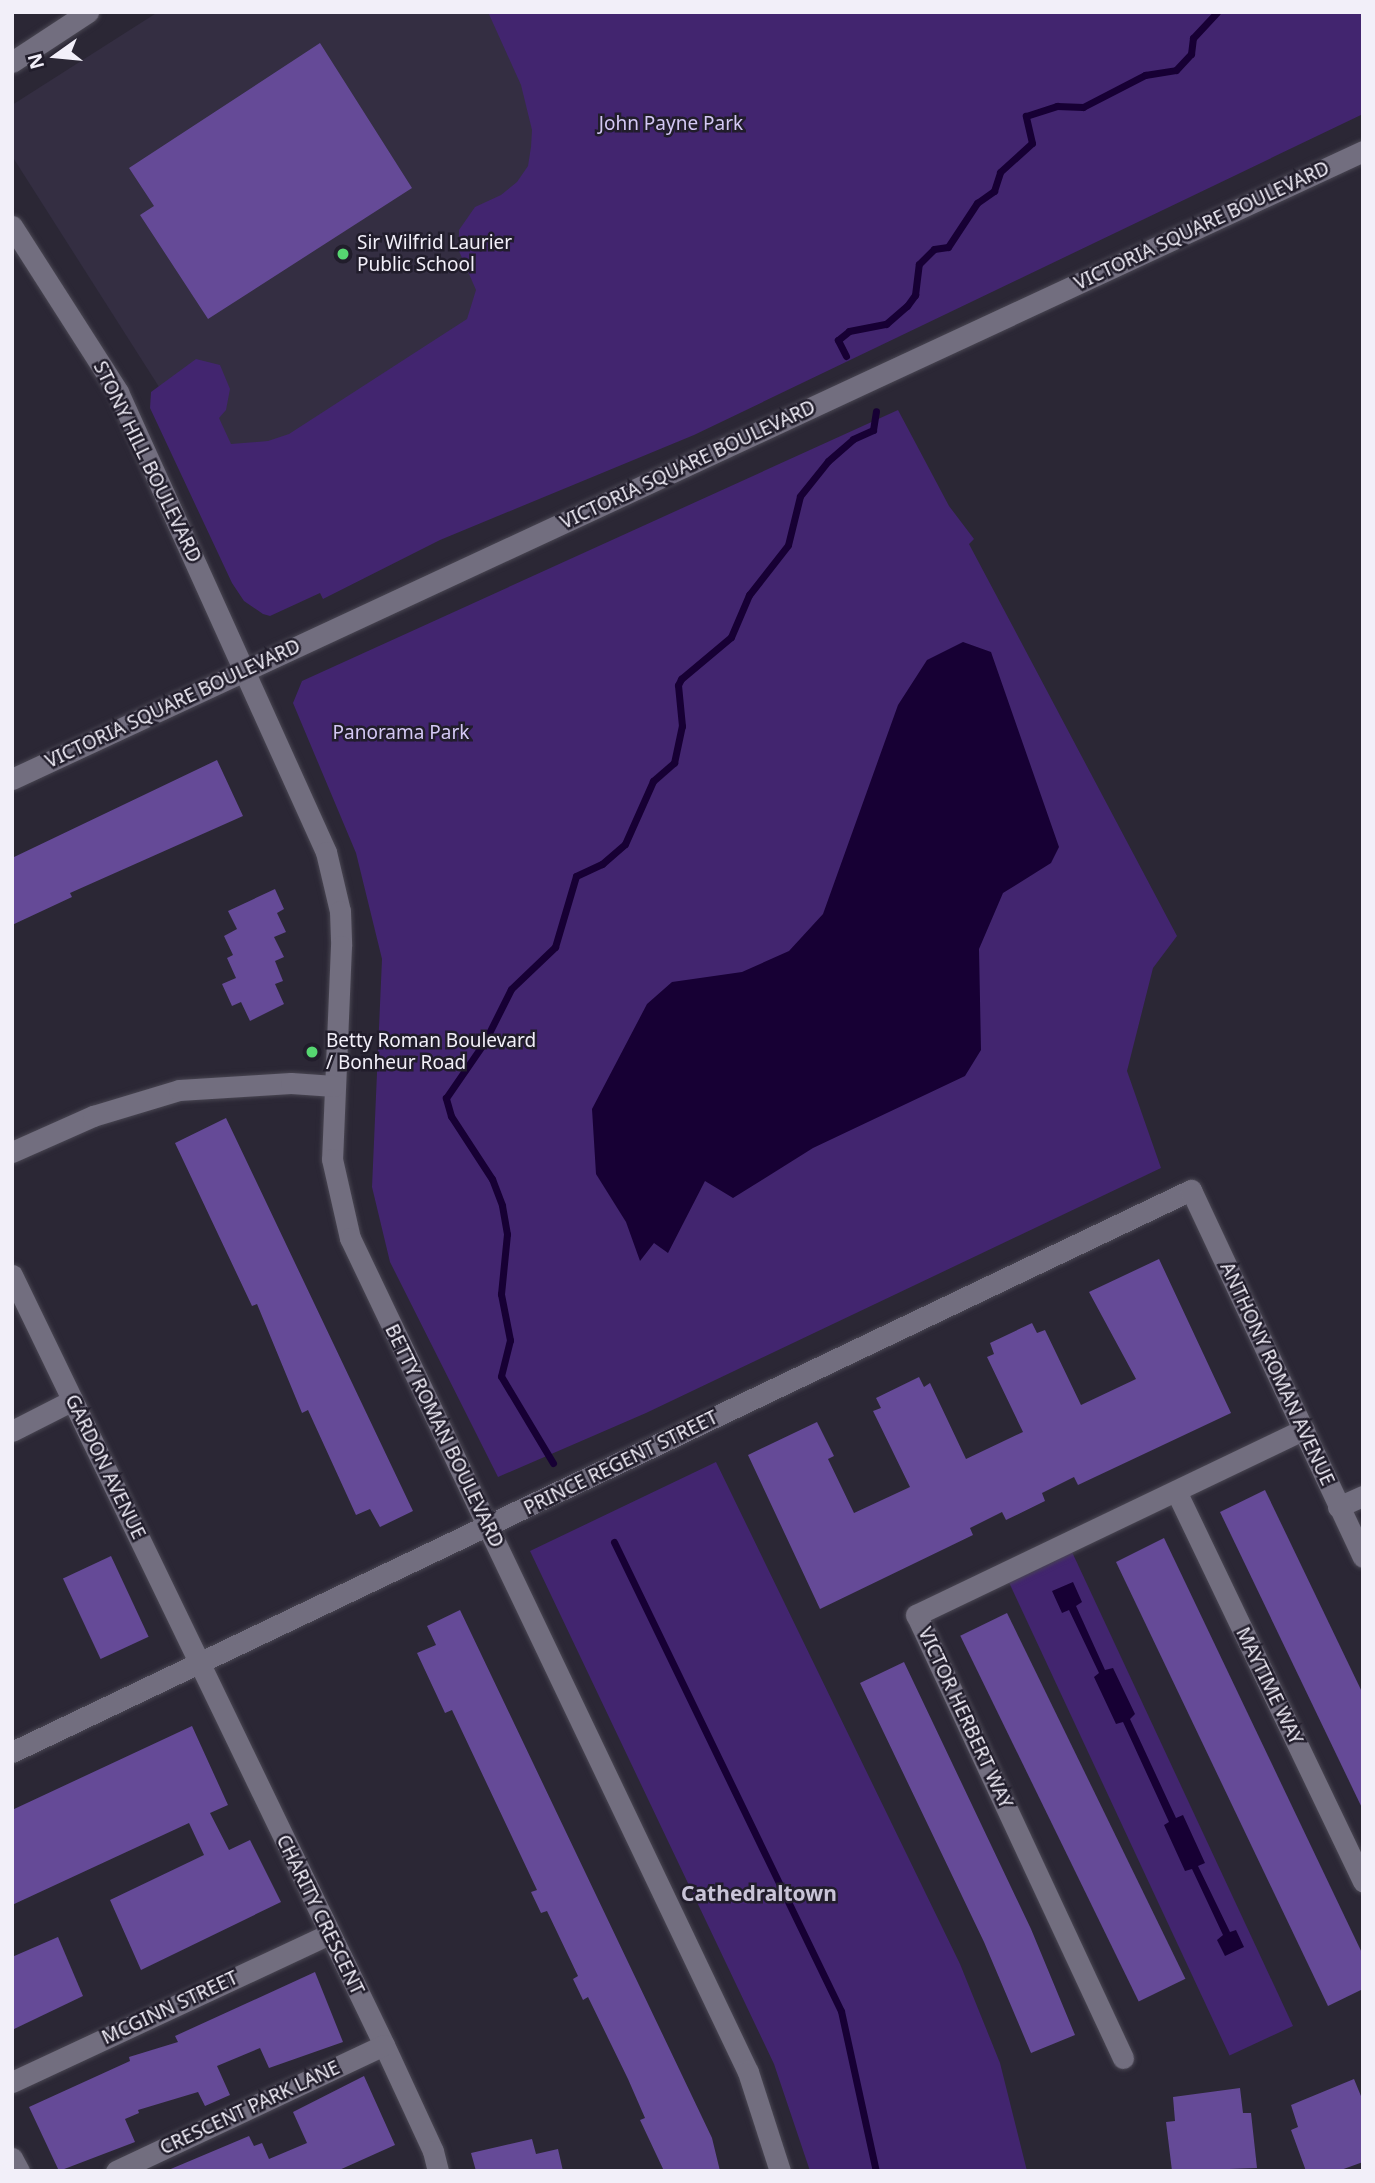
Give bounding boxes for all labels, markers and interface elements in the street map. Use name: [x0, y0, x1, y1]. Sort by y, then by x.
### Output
north arrow: [21, 21, 91, 91]
text: N: [21, 51, 50, 72]
park label: John Payne Park: [599, 113, 743, 135]
street label: VICTORIA SQUARE BOULEVARD: [1071, 157, 1333, 295]
place label: Sir Wilfrid Laurier Public School: [357, 232, 512, 276]
marker: Sir Wilfrid Laurier Public School: [335, 246, 351, 262]
street label: STONY HILL BOULEVARD: [88, 358, 206, 566]
street label: VICTORIA SQUARE BOULEVARD: [557, 396, 819, 534]
street label: VICTORIA SQUARE BOULEVARD: [42, 635, 304, 773]
park label: Panorama Park: [332, 722, 470, 744]
place label: Betty Roman Boulevard / Bonheur Road: [326, 1030, 536, 1074]
marker: Betty Roman Boulevard / Bonheur Road: [304, 1044, 320, 1060]
street label: ANTHONY ROMAN AVENUE: [1215, 1259, 1339, 1489]
street label: BETTY ROMAN BOULEVARD: [380, 1321, 508, 1551]
street label: GARDON AVENUE: [60, 1391, 150, 1543]
street label: PRINCE REGENT STREET: [520, 1406, 722, 1520]
street label: VICTOR HERBERT WAY: [913, 1624, 1017, 1812]
street label: MAYTIME WAY: [1231, 1624, 1307, 1748]
street label: CHARITY CRESCENT: [271, 1831, 369, 1999]
district label: Cathedraltown: [681, 1880, 837, 1906]
street label: MCGINN STREET: [98, 1967, 242, 2049]
street label: CRESCENT PARK LANE: [157, 2056, 343, 2160]

